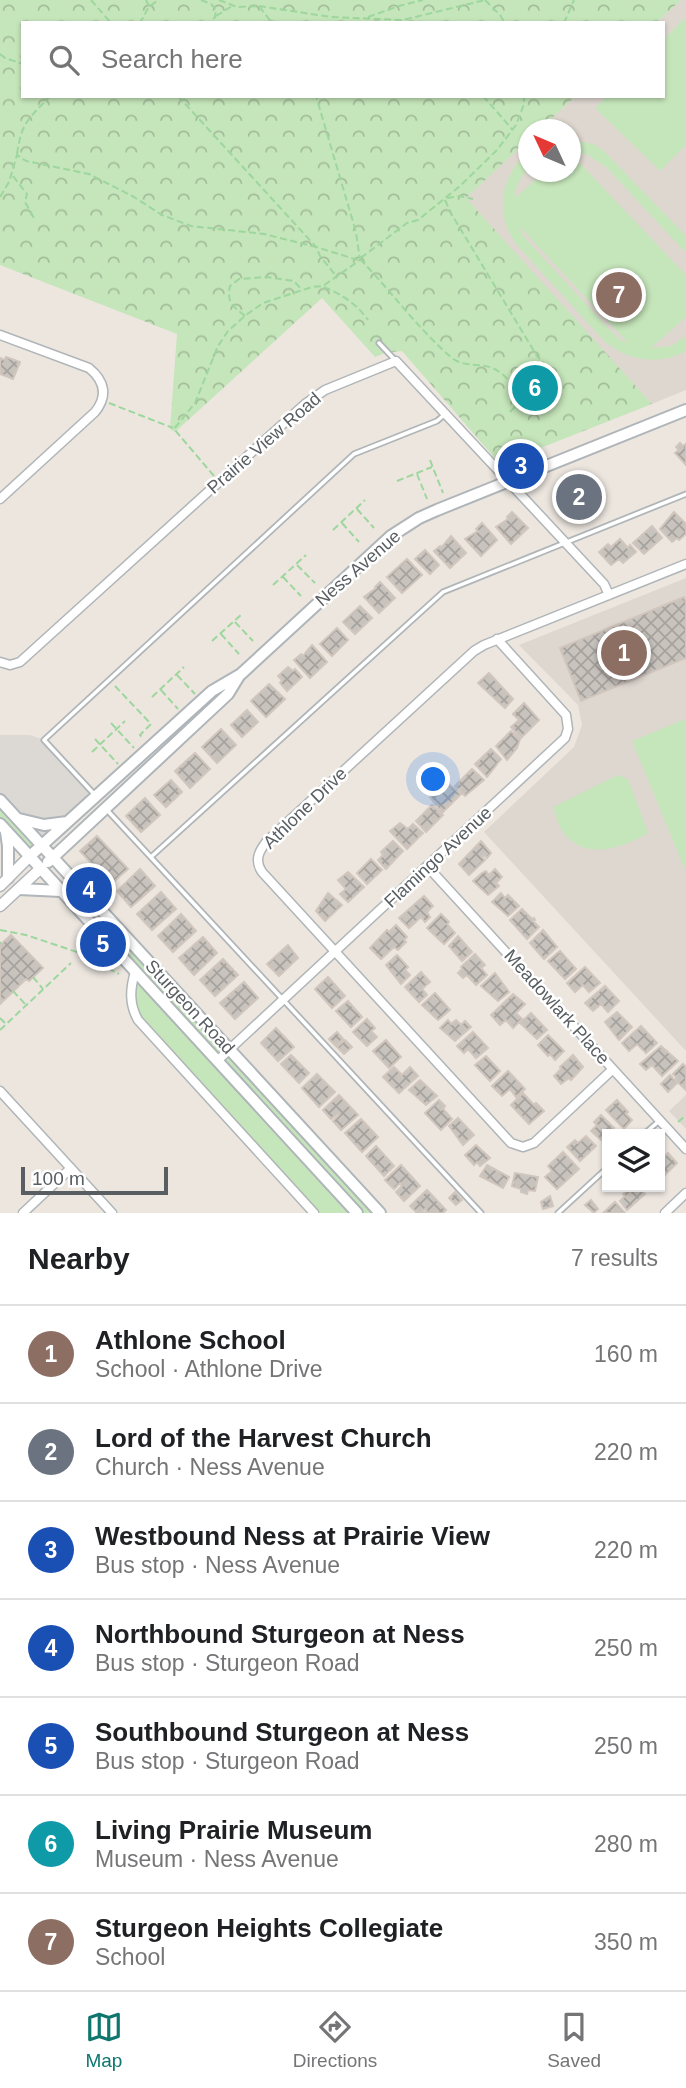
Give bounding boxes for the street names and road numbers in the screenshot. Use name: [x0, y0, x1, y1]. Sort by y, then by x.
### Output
street label: Prairie View Road: [203, 388, 325, 498]
street label: Ness Avenue: [312, 526, 404, 610]
street label: Athlone Drive: [259, 763, 351, 853]
street label: Flamingo Avenue: [380, 802, 496, 912]
street label: Meadowlark Place: [500, 946, 614, 1068]
street label: Sturgeon Road: [141, 956, 239, 1058]

